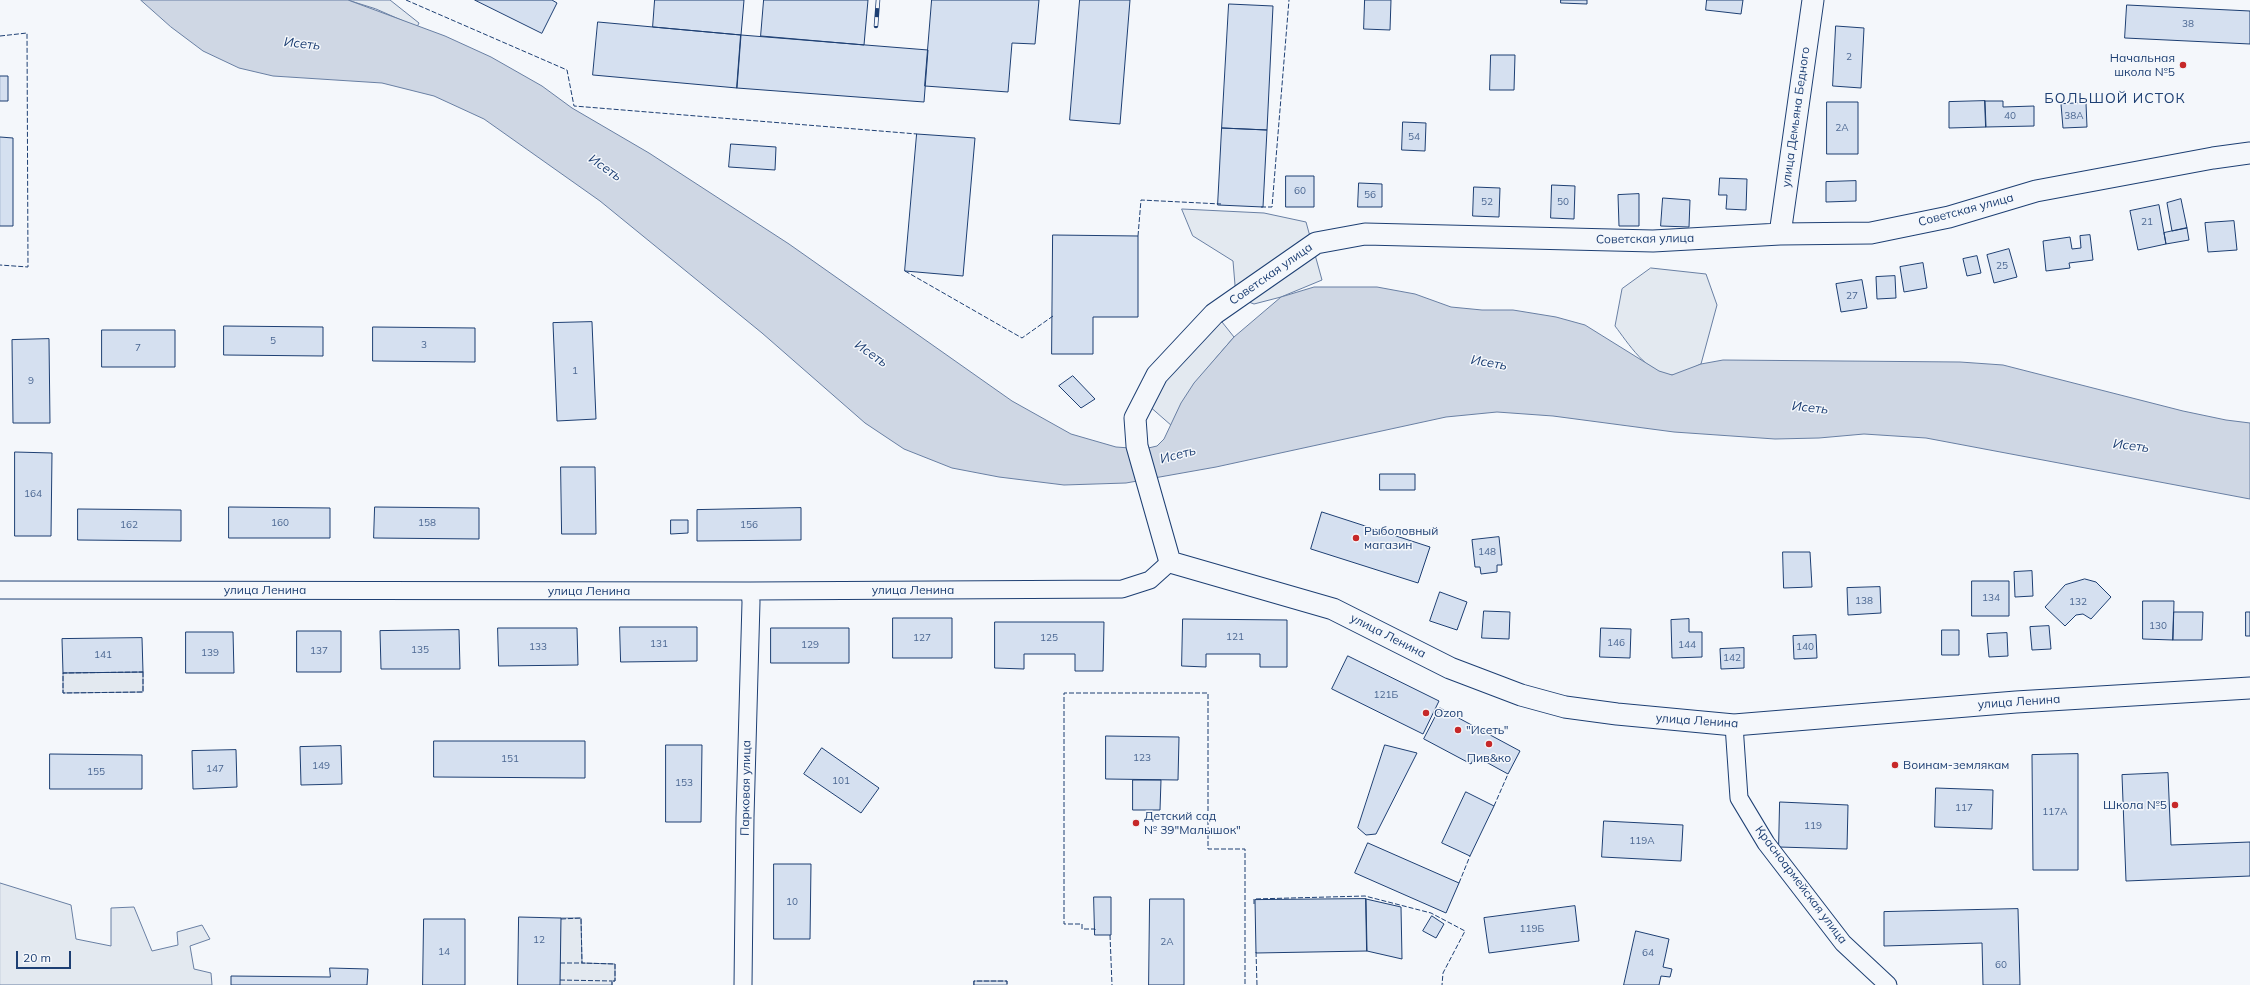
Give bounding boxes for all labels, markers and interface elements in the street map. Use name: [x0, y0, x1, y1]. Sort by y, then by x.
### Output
house number: 38: [2182, 18, 2194, 30]
water label: Исеть: [283, 34, 321, 54]
street label: улица Демьяна Бедного: [1779, 46, 1813, 188]
house number: 2: [1846, 51, 1852, 63]
place label: Начальная школа №5: [2110, 51, 2175, 79]
marker: Начальная школа №5: [2178, 60, 2188, 70]
district label: БОЛЬШОЙ ИСТОК: [2044, 91, 2186, 107]
house number: 40: [2004, 110, 2016, 122]
house number: 38А: [2064, 110, 2084, 122]
house number: 2А: [1835, 122, 1849, 134]
house number: 54: [1408, 131, 1420, 143]
water label: Исеть: [586, 151, 624, 185]
house number: 60: [1294, 185, 1306, 197]
house number: 56: [1364, 189, 1376, 201]
street label: Советская улица: [1917, 190, 2015, 230]
house number: 52: [1481, 196, 1493, 208]
house number: 50: [1557, 196, 1569, 208]
house number: 21: [2141, 216, 2153, 228]
street label: Советская улица: [1596, 231, 1694, 247]
street label: Советская улица: [1227, 240, 1315, 308]
house number: 25: [1996, 260, 2008, 272]
house number: 27: [1846, 290, 1858, 302]
house number: 5: [270, 335, 276, 347]
water label: Исеть: [852, 337, 890, 371]
house number: 3: [421, 339, 427, 351]
house number: 7: [135, 342, 141, 354]
water label: Исеть: [1470, 352, 1508, 374]
house number: 1: [572, 365, 578, 377]
house number: 9: [28, 375, 34, 387]
water label: Исеть: [1791, 398, 1829, 418]
water label: Исеть: [2112, 436, 2150, 456]
water label: Исеть: [1158, 443, 1198, 467]
house number: 164: [24, 488, 42, 500]
house number: 160: [271, 517, 289, 529]
house number: 158: [418, 517, 436, 529]
house number: 162: [120, 519, 138, 531]
house number: 156: [740, 519, 758, 531]
place label: Рыболовный магазин: [1364, 524, 1438, 552]
marker: Рыболовный магазин: [1351, 533, 1361, 543]
house number: 148: [1478, 546, 1496, 558]
street label: улица Ленина: [224, 583, 306, 597]
street label: улица Ленина: [872, 583, 954, 597]
street label: улица Ленина: [548, 584, 630, 598]
house number: 134: [1982, 592, 2000, 604]
house number: 138: [1855, 595, 1873, 607]
house number: 132: [2069, 596, 2087, 608]
street label: улица Ленина: [1348, 611, 1428, 661]
house number: 130: [2149, 620, 2167, 632]
house number: 121: [1226, 631, 1244, 643]
house number: 127: [913, 632, 931, 644]
house number: 125: [1040, 632, 1058, 644]
house number: 146: [1607, 637, 1625, 649]
house number: 131: [650, 638, 668, 650]
house number: 129: [801, 639, 819, 651]
house number: 144: [1678, 639, 1696, 651]
house number: 133: [529, 641, 547, 653]
house number: 140: [1796, 641, 1814, 653]
house number: 135: [411, 644, 429, 656]
house number: 137: [310, 645, 328, 657]
house number: 139: [201, 647, 219, 659]
house number: 141: [94, 649, 112, 661]
house number: 142: [1723, 652, 1741, 664]
house number: 121Б: [1374, 689, 1398, 701]
street label: улица Ленина: [1977, 692, 2061, 712]
place label: Ozon: [1434, 706, 1463, 720]
marker: Ozon: [1421, 708, 1431, 718]
street label: улица Ленина: [1655, 711, 1739, 731]
place label: "Исеть": [1466, 723, 1508, 737]
marker: "Исеть": [1453, 725, 1463, 735]
marker: Пив&ко: [1484, 739, 1494, 749]
street label: Парковая улица: [738, 740, 754, 836]
place label: Пив&ко: [1467, 751, 1511, 765]
house number: 123: [1133, 752, 1151, 764]
house number: 151: [501, 753, 519, 765]
place label: Воинам-землякам: [1903, 758, 2009, 772]
house number: 149: [312, 760, 330, 772]
marker: Воинам-землякам: [1890, 760, 1900, 770]
house number: 147: [206, 763, 224, 775]
house number: 155: [87, 766, 105, 778]
house number: 101: [832, 775, 850, 787]
house number: 153: [675, 777, 693, 789]
place label: Школа №5: [2103, 798, 2167, 812]
marker: Школа №5: [2170, 800, 2180, 810]
house number: 117: [1955, 802, 1973, 814]
house number: 117А: [2042, 806, 2068, 818]
place label: Детский сад № 39"Малышок": [1144, 809, 1241, 837]
marker: Детский сад № 39"Малышок": [1131, 818, 1141, 828]
house number: 119: [1804, 820, 1822, 832]
street label: Красноармейская улица: [1752, 823, 1850, 947]
house number: 119А: [1629, 835, 1655, 847]
house number: 10: [786, 896, 798, 908]
house number: 119Б: [1520, 923, 1544, 935]
house number: 12: [533, 934, 545, 946]
house number: 2А: [1160, 936, 1174, 948]
scale bar: [18, 943, 73, 969]
house number: 14: [438, 946, 450, 958]
house number: 64: [1642, 947, 1654, 959]
text: 20 m: [23, 950, 51, 965]
house number: 60: [1995, 959, 2007, 971]

